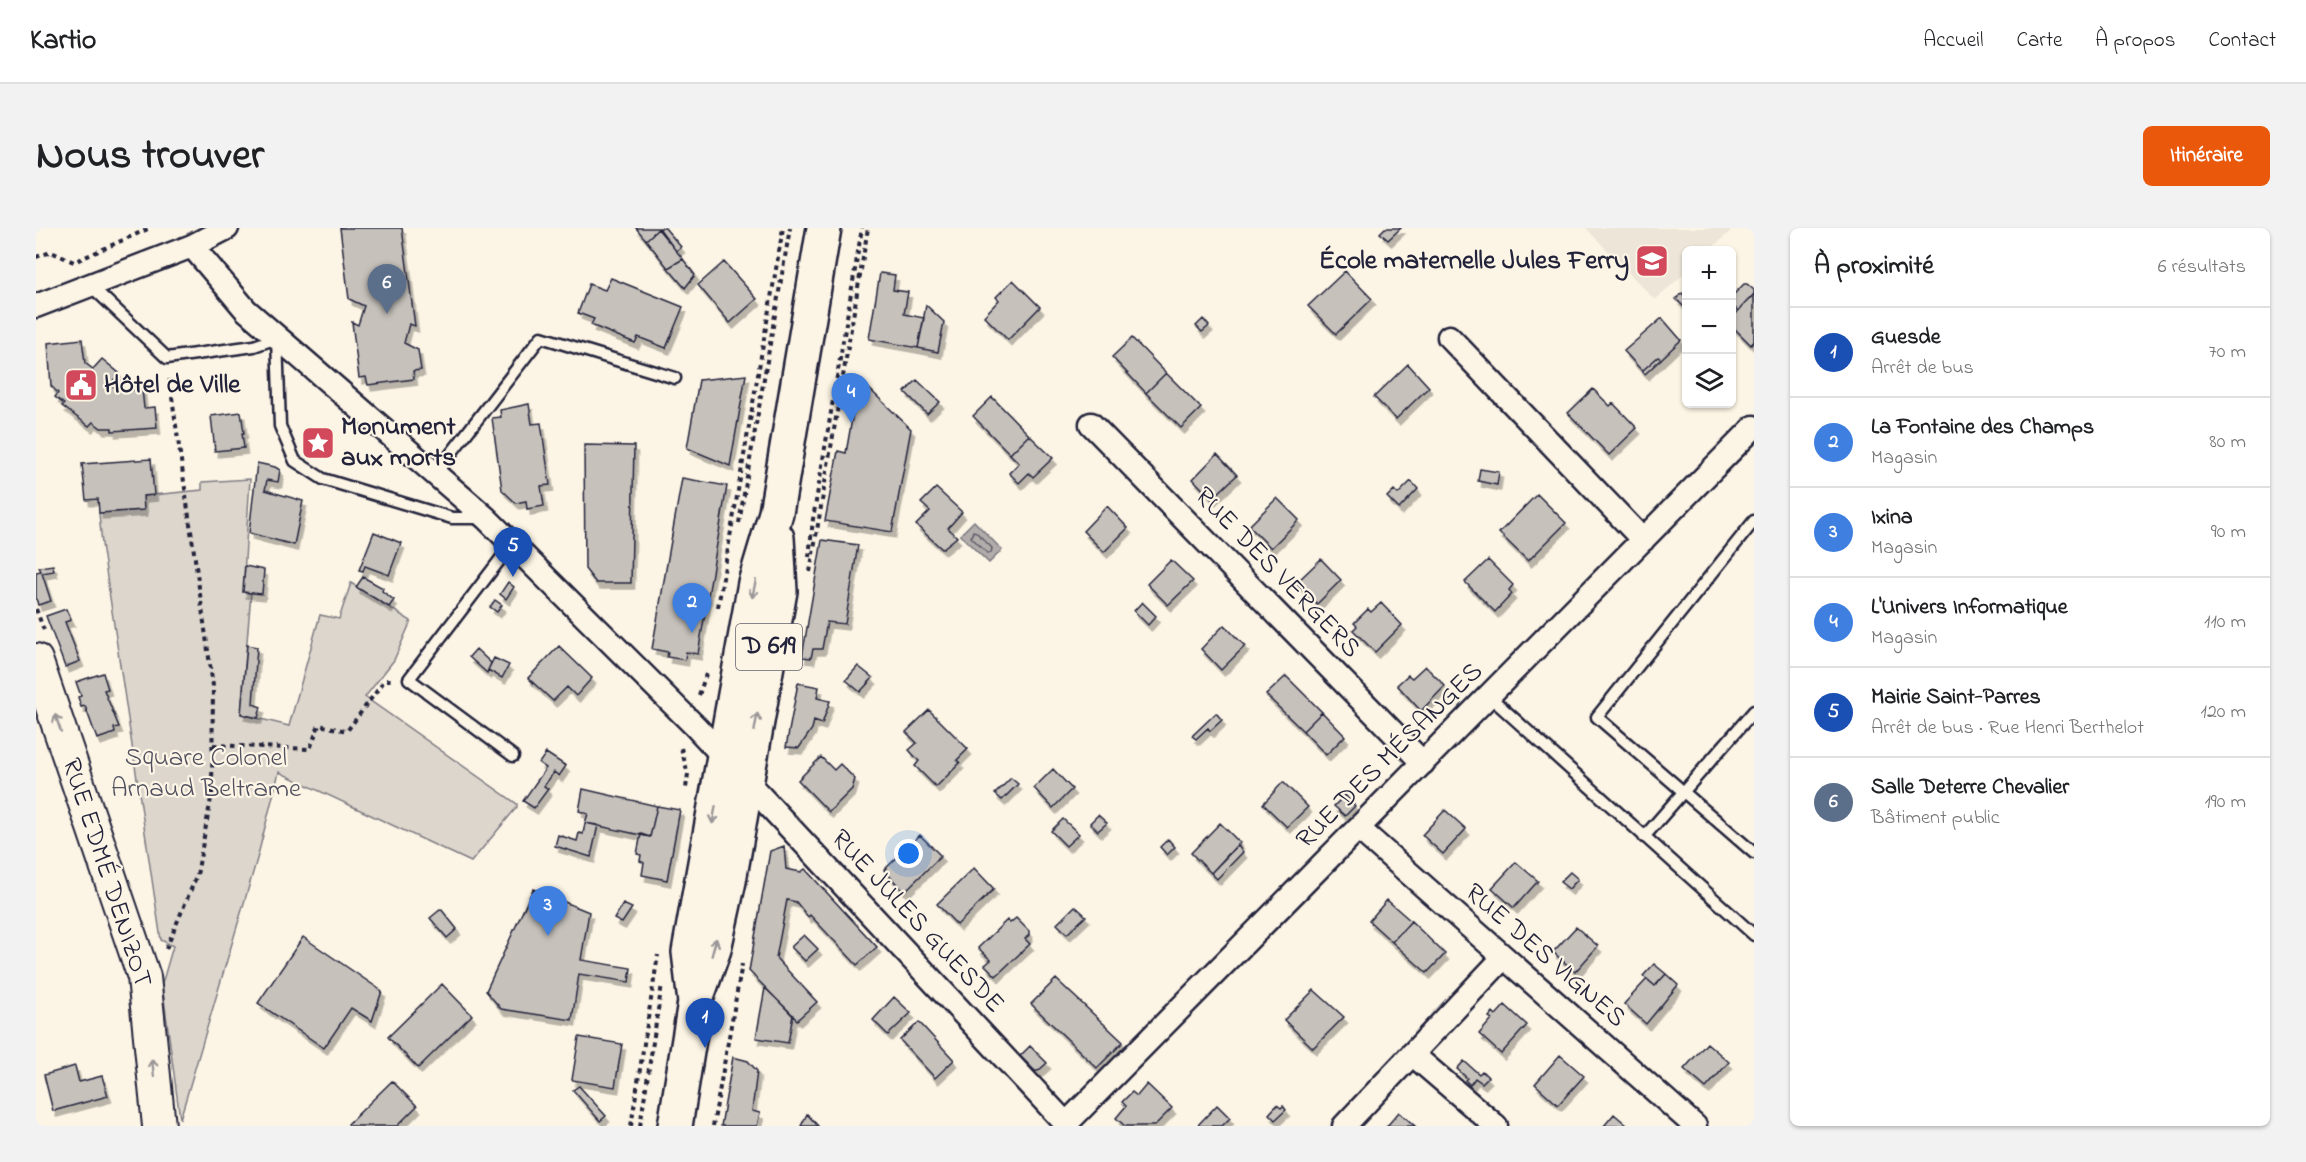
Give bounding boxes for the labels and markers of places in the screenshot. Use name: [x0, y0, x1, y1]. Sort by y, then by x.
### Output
place label: École maternelle Jules Ferry: [1319, 242, 1629, 281]
school or university icon: École maternelle Jules Ferry: [1634, 243, 1670, 279]
pin: 6: [368, 264, 406, 314]
place label: Hôtel de Ville: [104, 366, 241, 405]
public building icon: Hôtel de Ville: [63, 367, 99, 403]
pin: 4: [832, 374, 870, 423]
place label: Monument aux morts: [341, 408, 456, 478]
place icon: Monument aux morts: [300, 425, 336, 461]
pin: 5: [494, 528, 532, 577]
pin: 2: [672, 584, 712, 633]
pin: 3: [528, 886, 568, 936]
pin: 1: [686, 998, 724, 1048]

